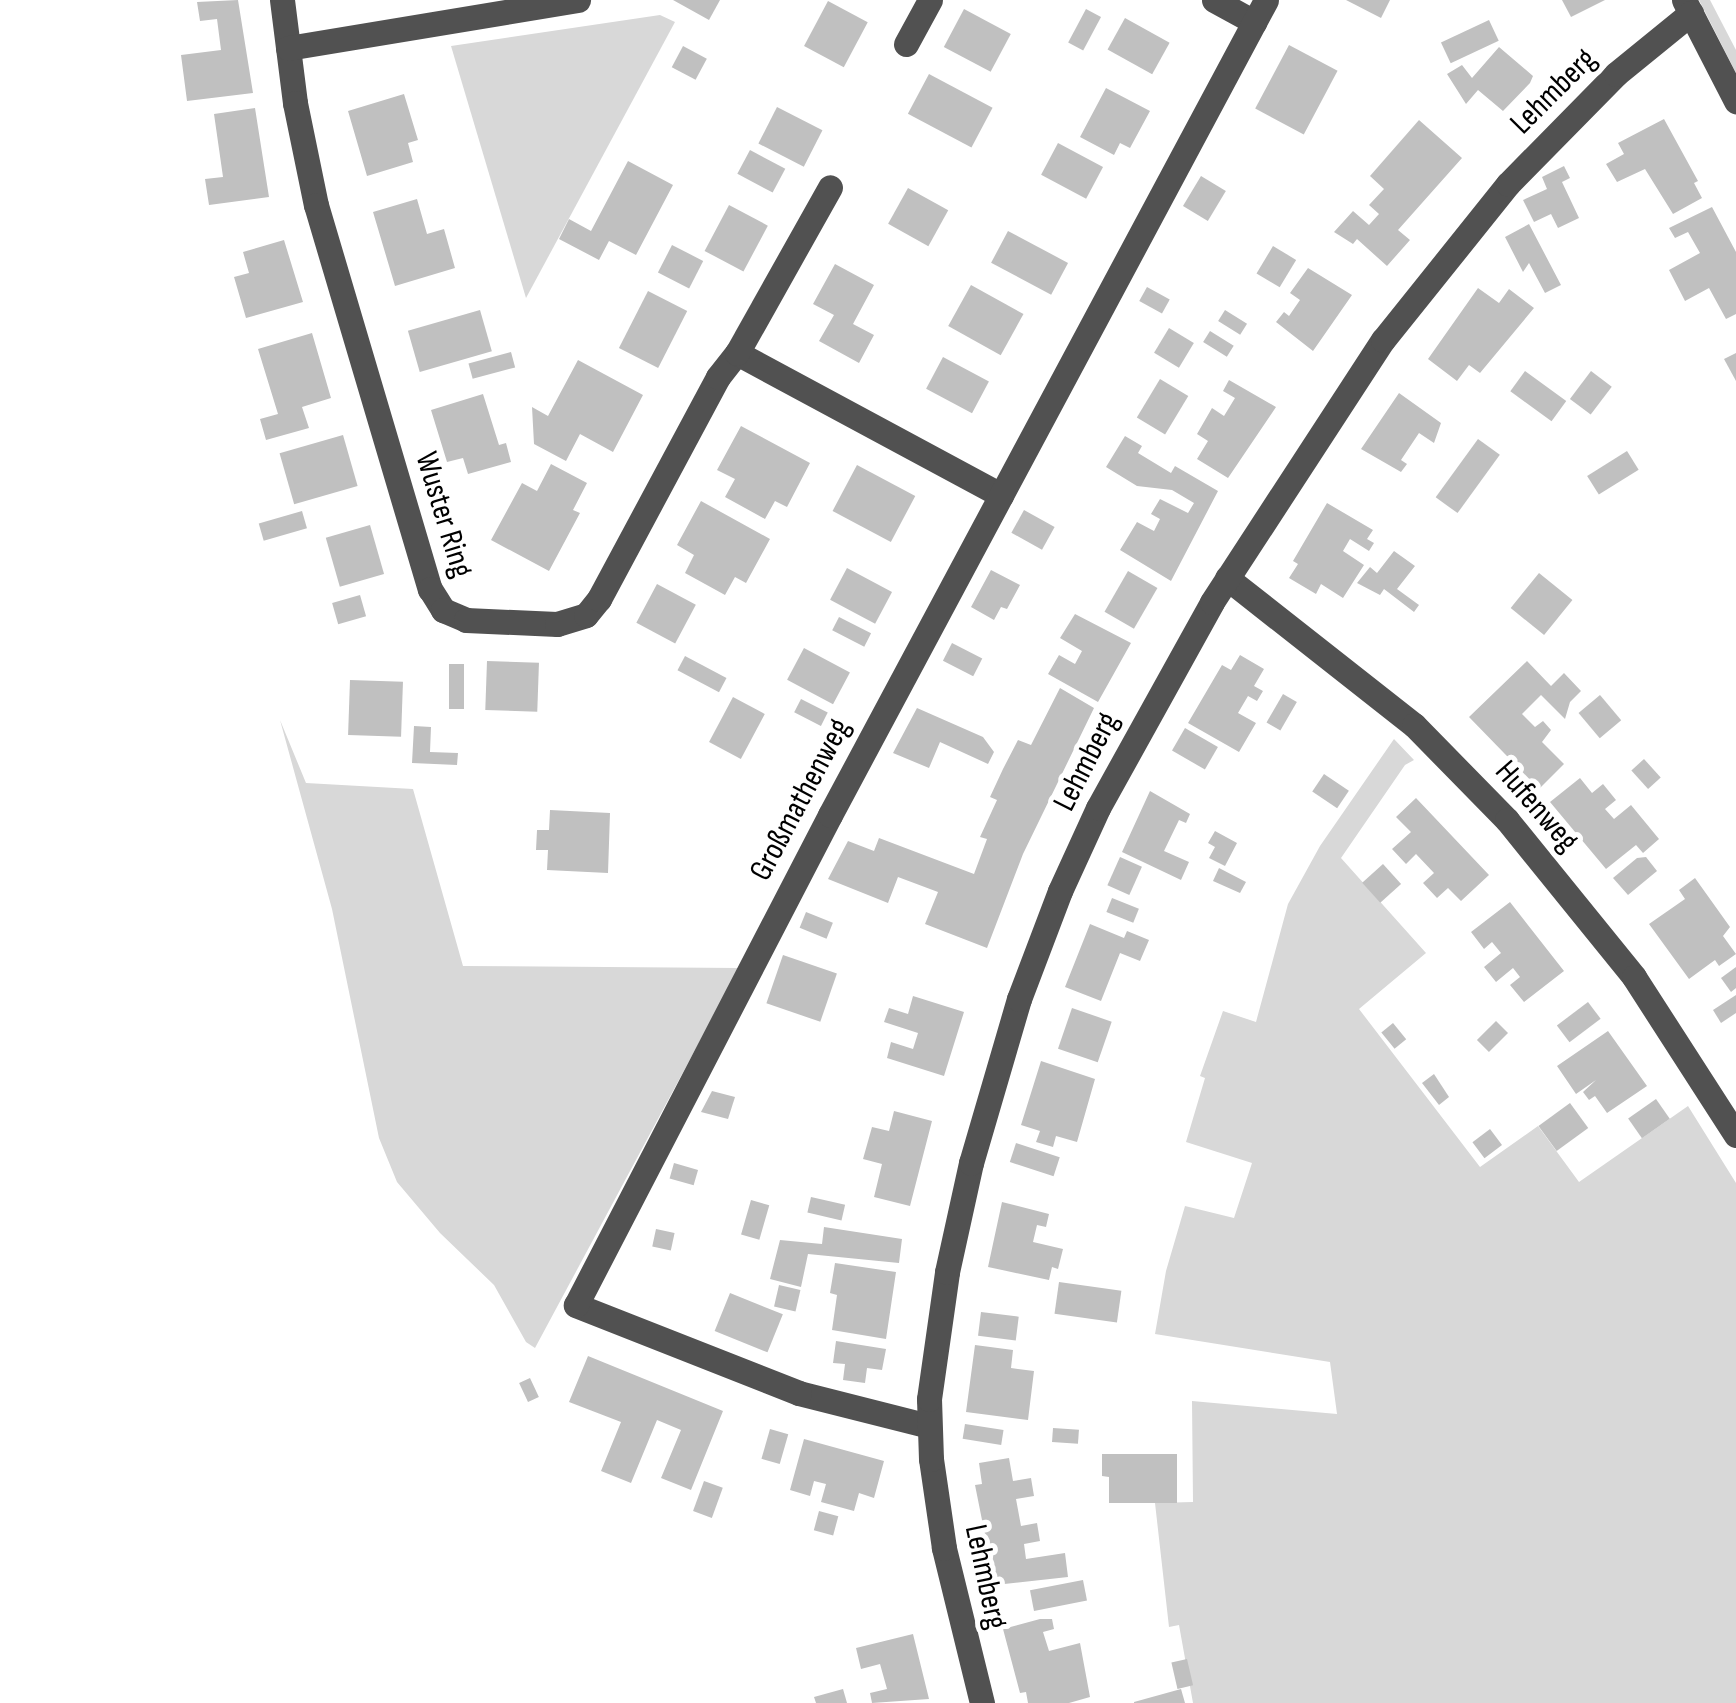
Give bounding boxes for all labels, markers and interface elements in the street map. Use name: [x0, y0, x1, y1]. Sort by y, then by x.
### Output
street label: Lehmberg: [1503, 41, 1605, 143]
street label: Wuster Ring: [406, 448, 480, 582]
street label: Lehmberg: [1046, 706, 1128, 818]
street label: Großmathenweg: [742, 713, 860, 887]
street label: Hufenweg: [1486, 754, 1586, 860]
street label: Lehmberg: [955, 1521, 1015, 1633]

